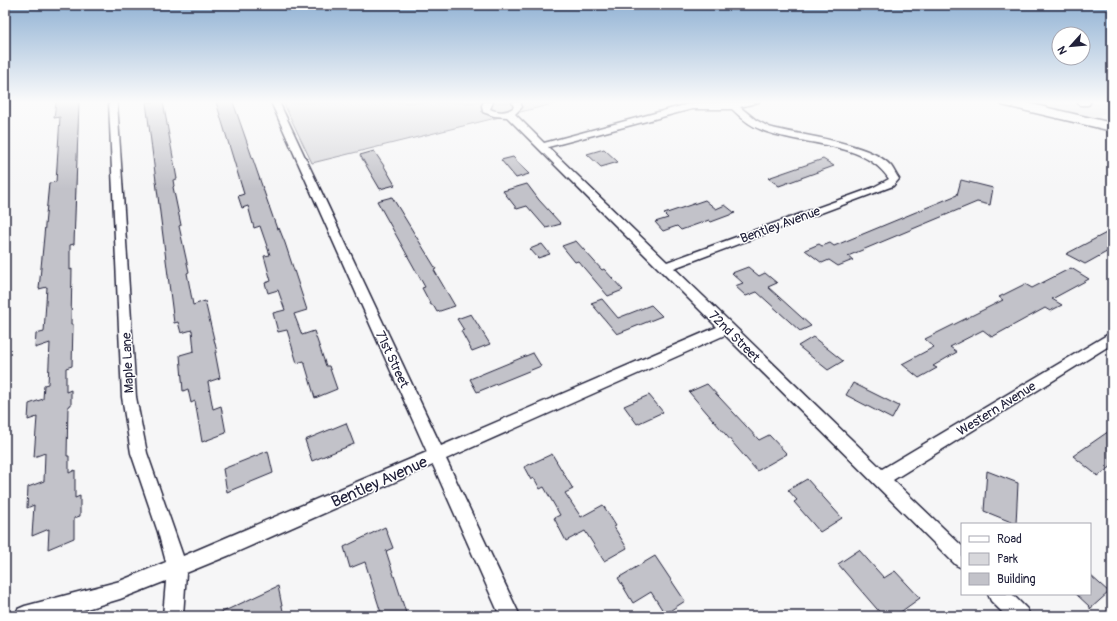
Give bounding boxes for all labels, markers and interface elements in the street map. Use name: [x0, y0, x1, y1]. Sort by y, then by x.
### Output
north arrow: [1051, 26, 1091, 66]
text: N: [1055, 44, 1070, 57]
street label: Bentley Avenue: [738, 203, 823, 247]
street label: 72nd Street: [705, 308, 764, 366]
street label: 71st Street: [372, 328, 413, 391]
street label: Maple Lane: [118, 332, 138, 394]
street label: Western Avenue: [954, 378, 1039, 439]
street label: Bentley Avenue: [328, 452, 431, 512]
legend: [961, 523, 1091, 595]
text: Road: [997, 532, 1022, 547]
text: Park: [997, 552, 1018, 567]
text: Building: [997, 572, 1036, 587]

